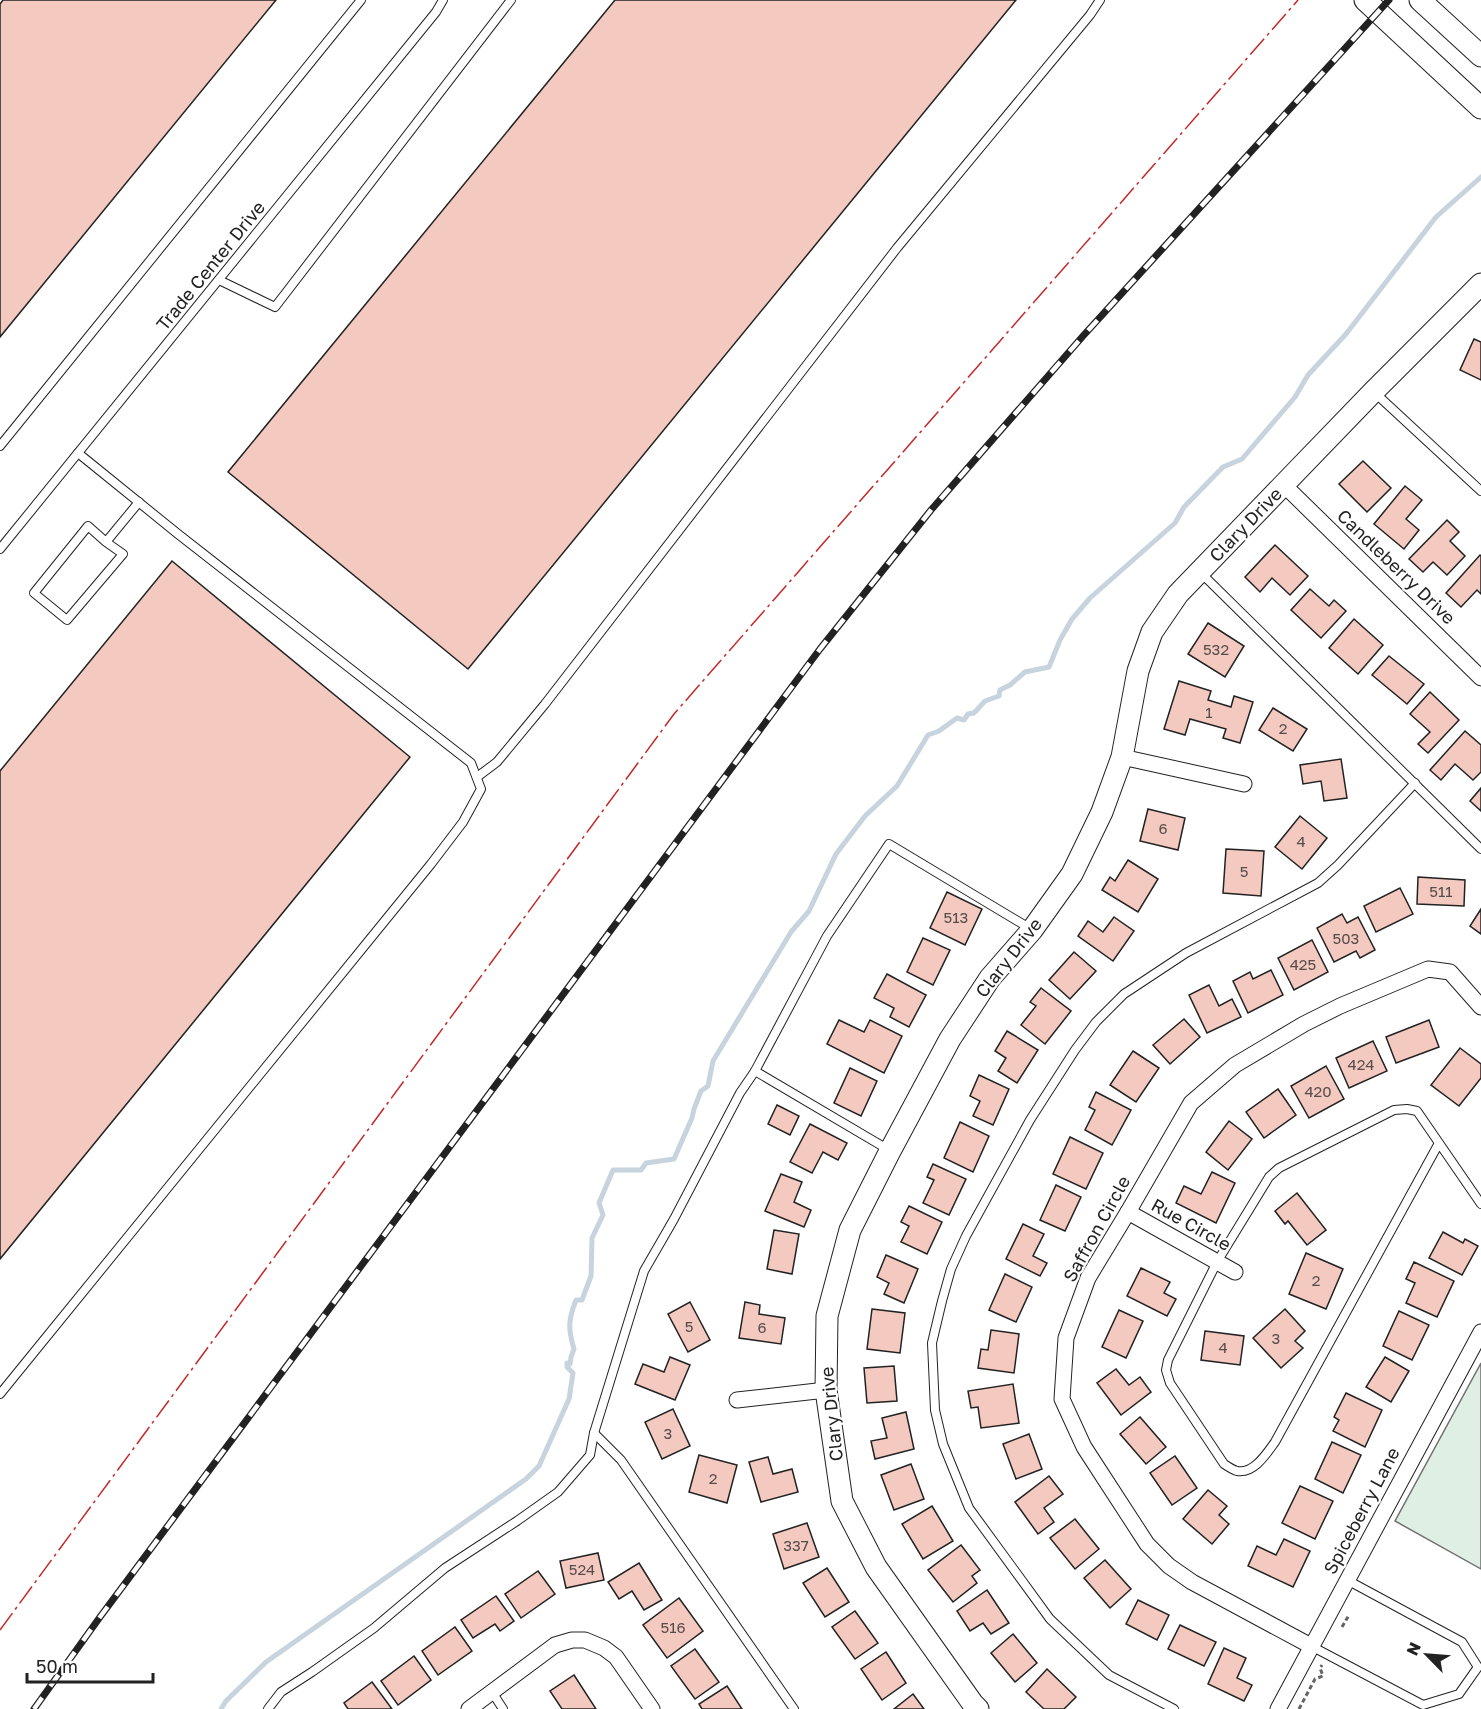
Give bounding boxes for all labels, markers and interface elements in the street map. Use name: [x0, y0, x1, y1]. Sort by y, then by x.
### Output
street label: Trade Center Drive: [151, 196, 269, 334]
street label: Clary Drive: [1204, 483, 1286, 566]
street label: Candleberry Drive: [1333, 504, 1460, 628]
house number: 532: [1203, 640, 1229, 658]
house number: 1: [1205, 703, 1213, 721]
house number: 2: [1279, 719, 1287, 737]
house number: 6: [1158, 819, 1168, 837]
house number: 4: [1296, 832, 1306, 850]
house number: 5: [1240, 862, 1248, 880]
house number: 511: [1429, 882, 1453, 900]
house number: 513: [944, 908, 968, 926]
street label: Clary Drive: [970, 913, 1046, 1002]
house number: 503: [1333, 929, 1359, 947]
house number: 425: [1290, 955, 1316, 973]
house number: 424: [1347, 1055, 1375, 1073]
house number: 420: [1304, 1082, 1332, 1100]
street label: Saffron Circle: [1058, 1172, 1134, 1285]
street label: Rue Circle: [1148, 1193, 1235, 1255]
house number: 2: [1312, 1271, 1320, 1289]
house number: 5: [685, 1317, 693, 1335]
house number: 6: [757, 1318, 767, 1336]
house number: 3: [1272, 1329, 1280, 1347]
house number: 4: [1218, 1338, 1228, 1356]
street label: Clary Drive: [815, 1366, 847, 1462]
house number: 3: [664, 1424, 672, 1442]
street label: Spiceberry Lane: [1318, 1443, 1404, 1578]
house number: 2: [709, 1469, 717, 1487]
house number: 337: [783, 1536, 809, 1554]
house number: 524: [569, 1560, 595, 1578]
house number: 516: [660, 1618, 686, 1636]
north arrow: [1397, 1625, 1457, 1685]
text: N: [1402, 1639, 1425, 1658]
scale bar: [27, 1646, 153, 1684]
text: 50 m: [36, 1655, 78, 1677]

